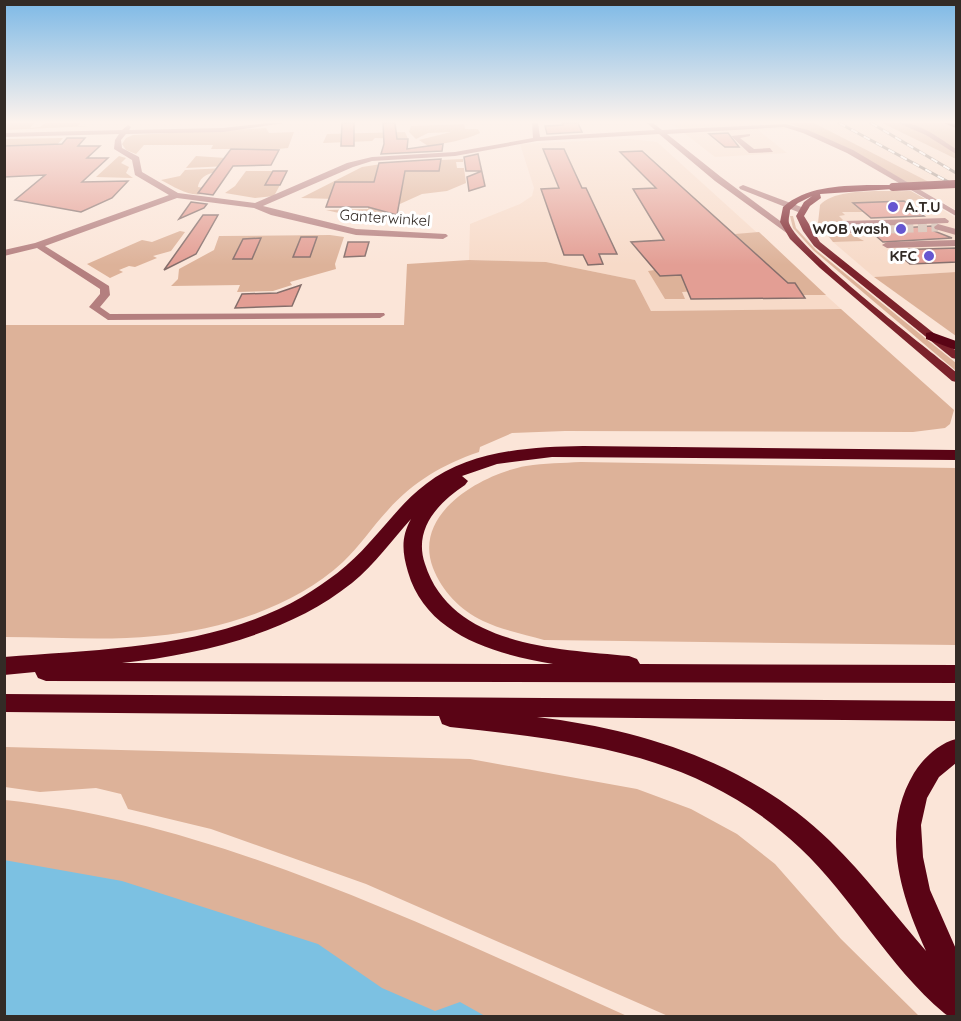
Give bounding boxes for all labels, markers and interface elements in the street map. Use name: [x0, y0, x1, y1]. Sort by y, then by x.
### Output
place label: A.T.U: [905, 197, 941, 216]
marker: A.T.U: [886, 200, 900, 214]
street label: Ganterwinkel: [339, 205, 431, 230]
place label: WOB wash: [812, 219, 889, 238]
marker: WOB wash: [894, 222, 908, 236]
place label: KFC: [889, 246, 918, 265]
marker: KFC: [922, 249, 936, 263]

